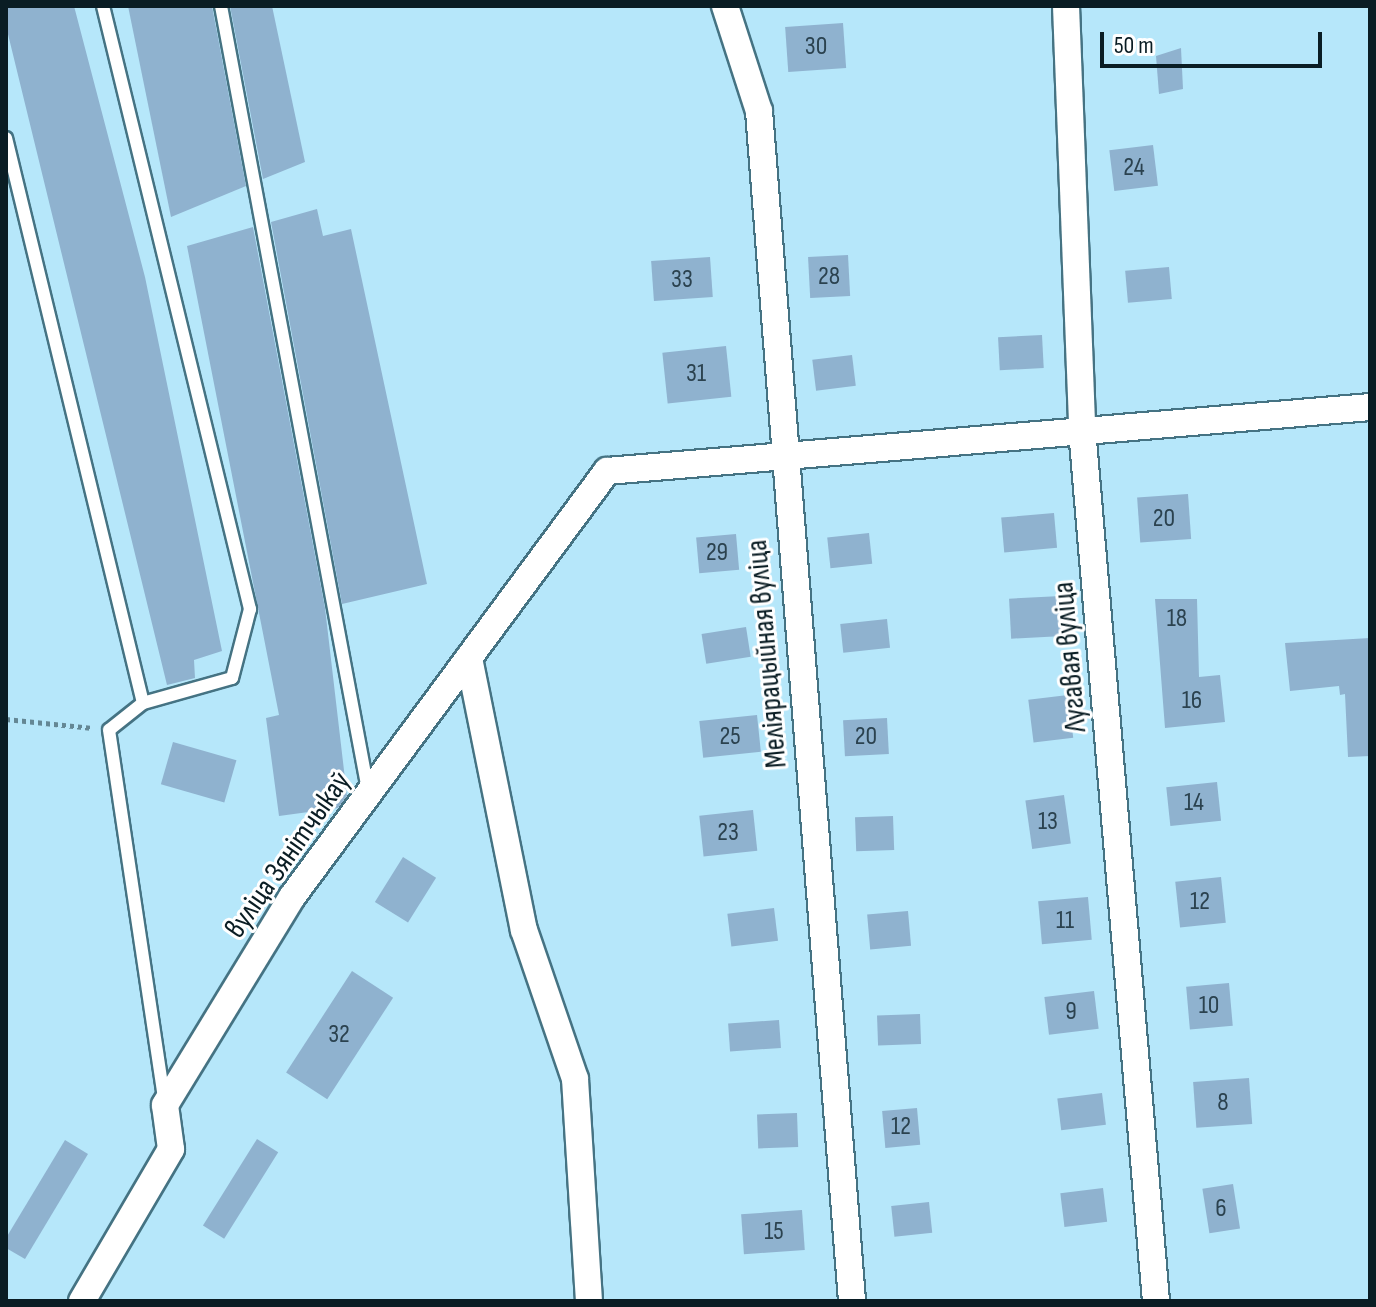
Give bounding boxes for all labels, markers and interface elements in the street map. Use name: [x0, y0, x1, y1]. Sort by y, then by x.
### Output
scale bar: [1104, 16, 1326, 66]
house number: 30: [805, 31, 827, 63]
text: 50 m: [1114, 31, 1154, 60]
house number: 24: [1123, 152, 1145, 184]
house number: 28: [818, 261, 840, 293]
house number: 33: [671, 264, 693, 296]
house number: 31: [686, 358, 706, 390]
house number: 20: [1153, 503, 1175, 535]
house number: 29: [706, 537, 728, 569]
street label: Меліярацыйная вуліца: [739, 538, 795, 770]
street label: Лугавая вуліца: [1045, 580, 1095, 734]
house number: 18: [1167, 603, 1187, 635]
house number: 16: [1182, 685, 1202, 717]
house number: 25: [719, 721, 741, 753]
house number: 20: [855, 721, 877, 753]
street label: вуліца Зянітчыкаў: [217, 765, 359, 945]
house number: 14: [1184, 787, 1204, 819]
house number: 13: [1038, 806, 1058, 838]
house number: 23: [717, 817, 739, 849]
house number: 12: [1190, 886, 1210, 918]
house number: 11: [1056, 905, 1074, 937]
house number: 10: [1199, 990, 1219, 1022]
house number: 9: [1065, 996, 1077, 1028]
house number: 32: [328, 1019, 350, 1051]
house number: 8: [1217, 1087, 1229, 1119]
house number: 12: [891, 1111, 911, 1143]
house number: 6: [1215, 1193, 1227, 1225]
house number: 15: [764, 1216, 784, 1248]

